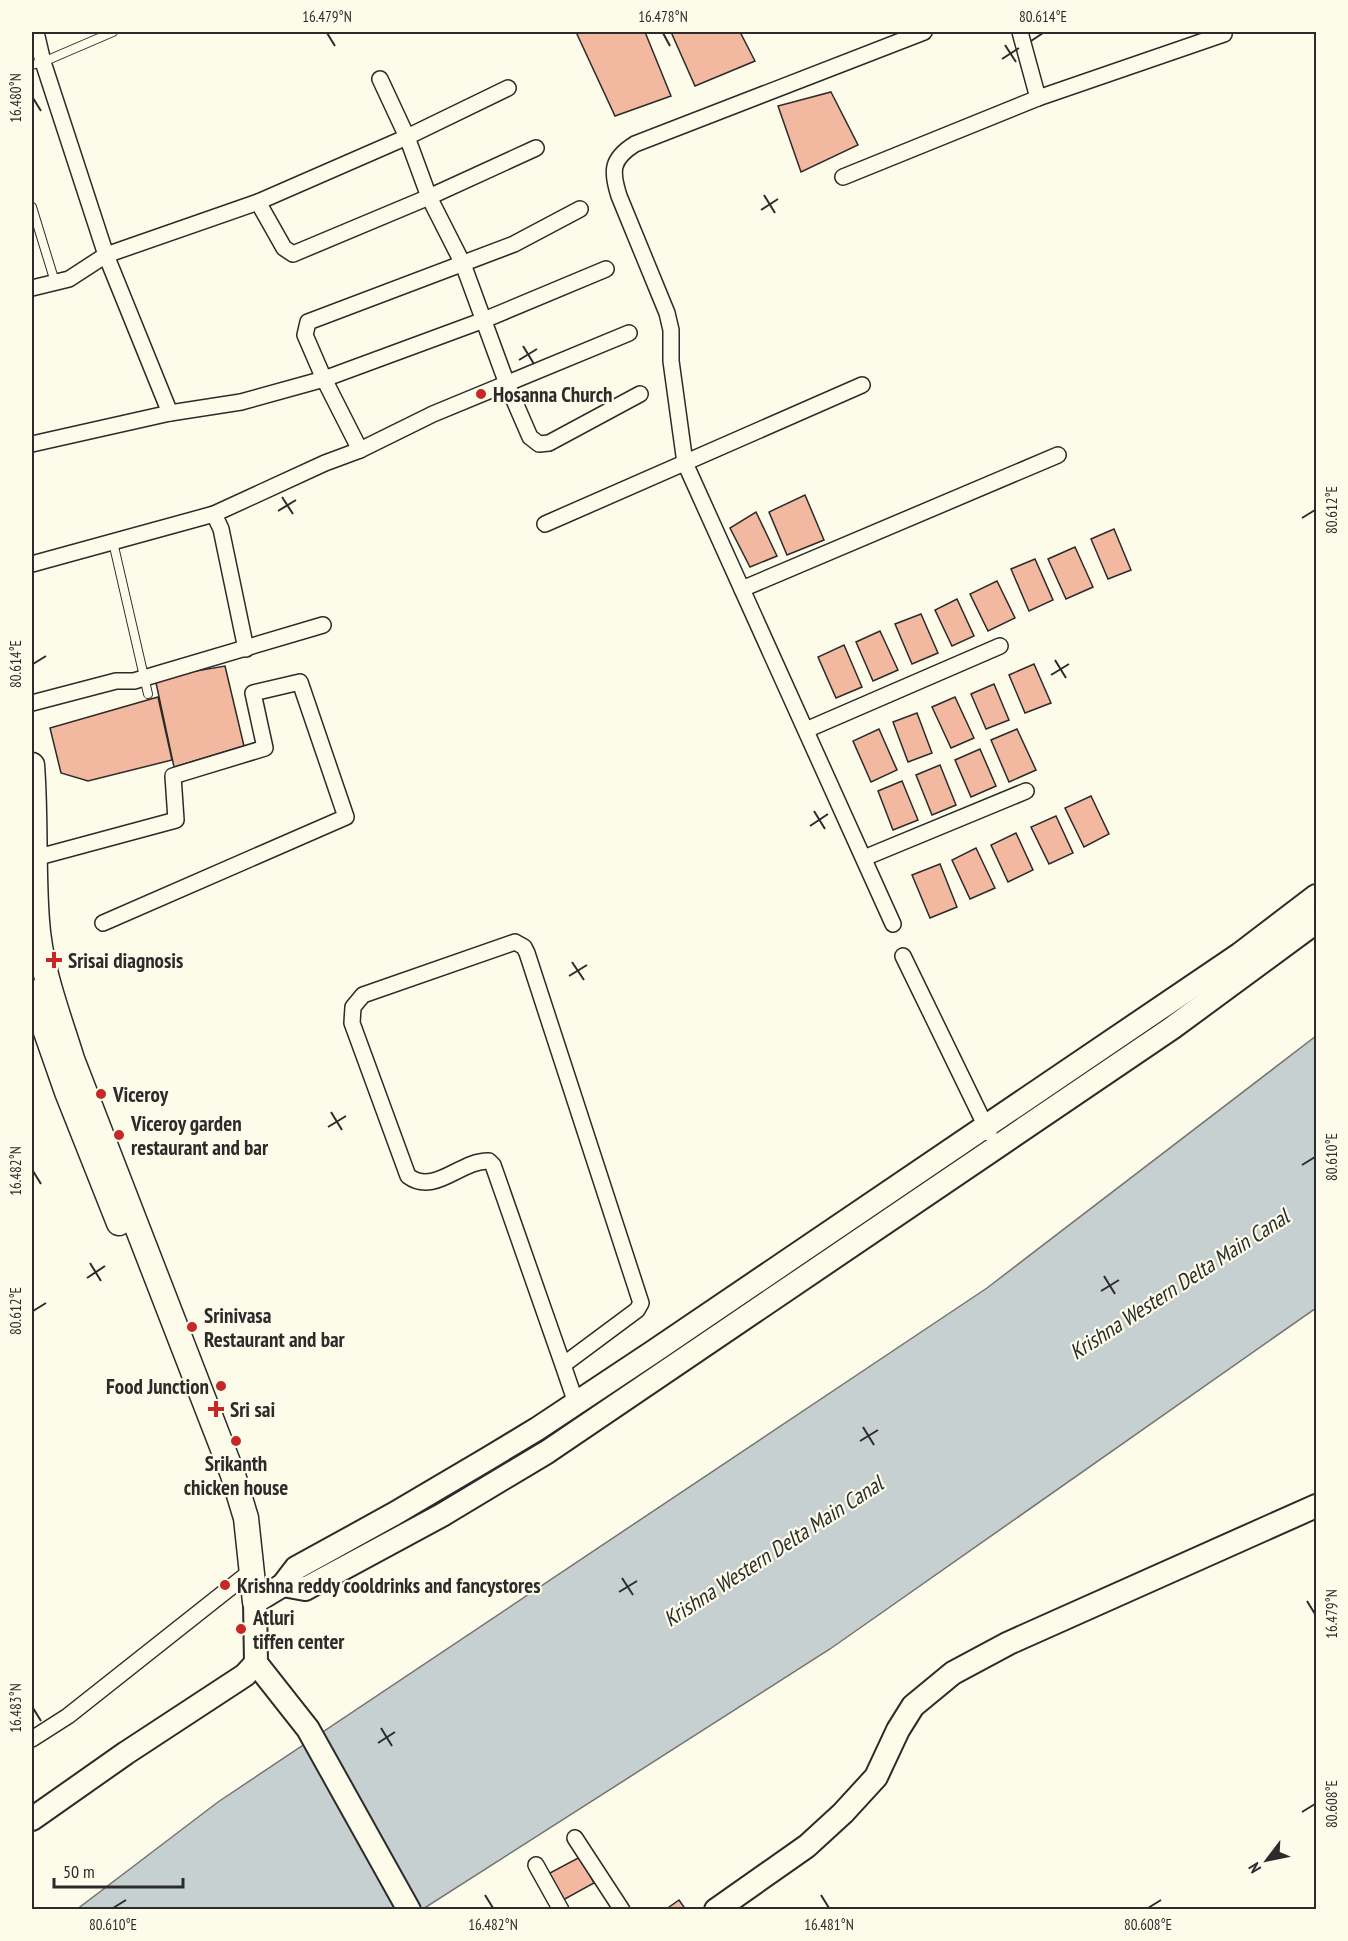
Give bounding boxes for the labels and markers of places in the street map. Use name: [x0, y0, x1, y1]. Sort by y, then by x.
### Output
place label: Hosanna Church: [493, 381, 612, 408]
marker: Hosanna Church: [474, 387, 488, 401]
place label: Srisai diagnosis: [68, 947, 183, 974]
marker: Srisai diagnosis: [45, 951, 63, 969]
place label: Viceroy: [112, 1081, 169, 1108]
marker: Viceroy: [94, 1087, 108, 1101]
place label: Viceroy garden restaurant and bar: [130, 1110, 269, 1161]
marker: Viceroy garden restaurant and bar: [112, 1128, 126, 1142]
place label: Srinivasa Restaurant and bar: [204, 1302, 346, 1353]
marker: Srinivasa Restaurant and bar: [185, 1320, 199, 1334]
place label: Food Junction: [106, 1373, 209, 1400]
marker: Food Junction: [214, 1379, 228, 1393]
place label: Sri sai: [230, 1396, 275, 1423]
marker: Sri sai: [207, 1400, 225, 1418]
marker: Srikanth chicken house: [229, 1434, 243, 1448]
place label: Srikanth chicken house: [184, 1450, 288, 1501]
place label: Krishna reddy cooldrinks and fancystores: [237, 1572, 541, 1599]
marker: Krishna reddy cooldrinks and fancystores: [218, 1578, 232, 1592]
place label: Atluri tiffen center: [252, 1604, 345, 1655]
marker: Atluri tiffen center: [234, 1622, 248, 1636]

